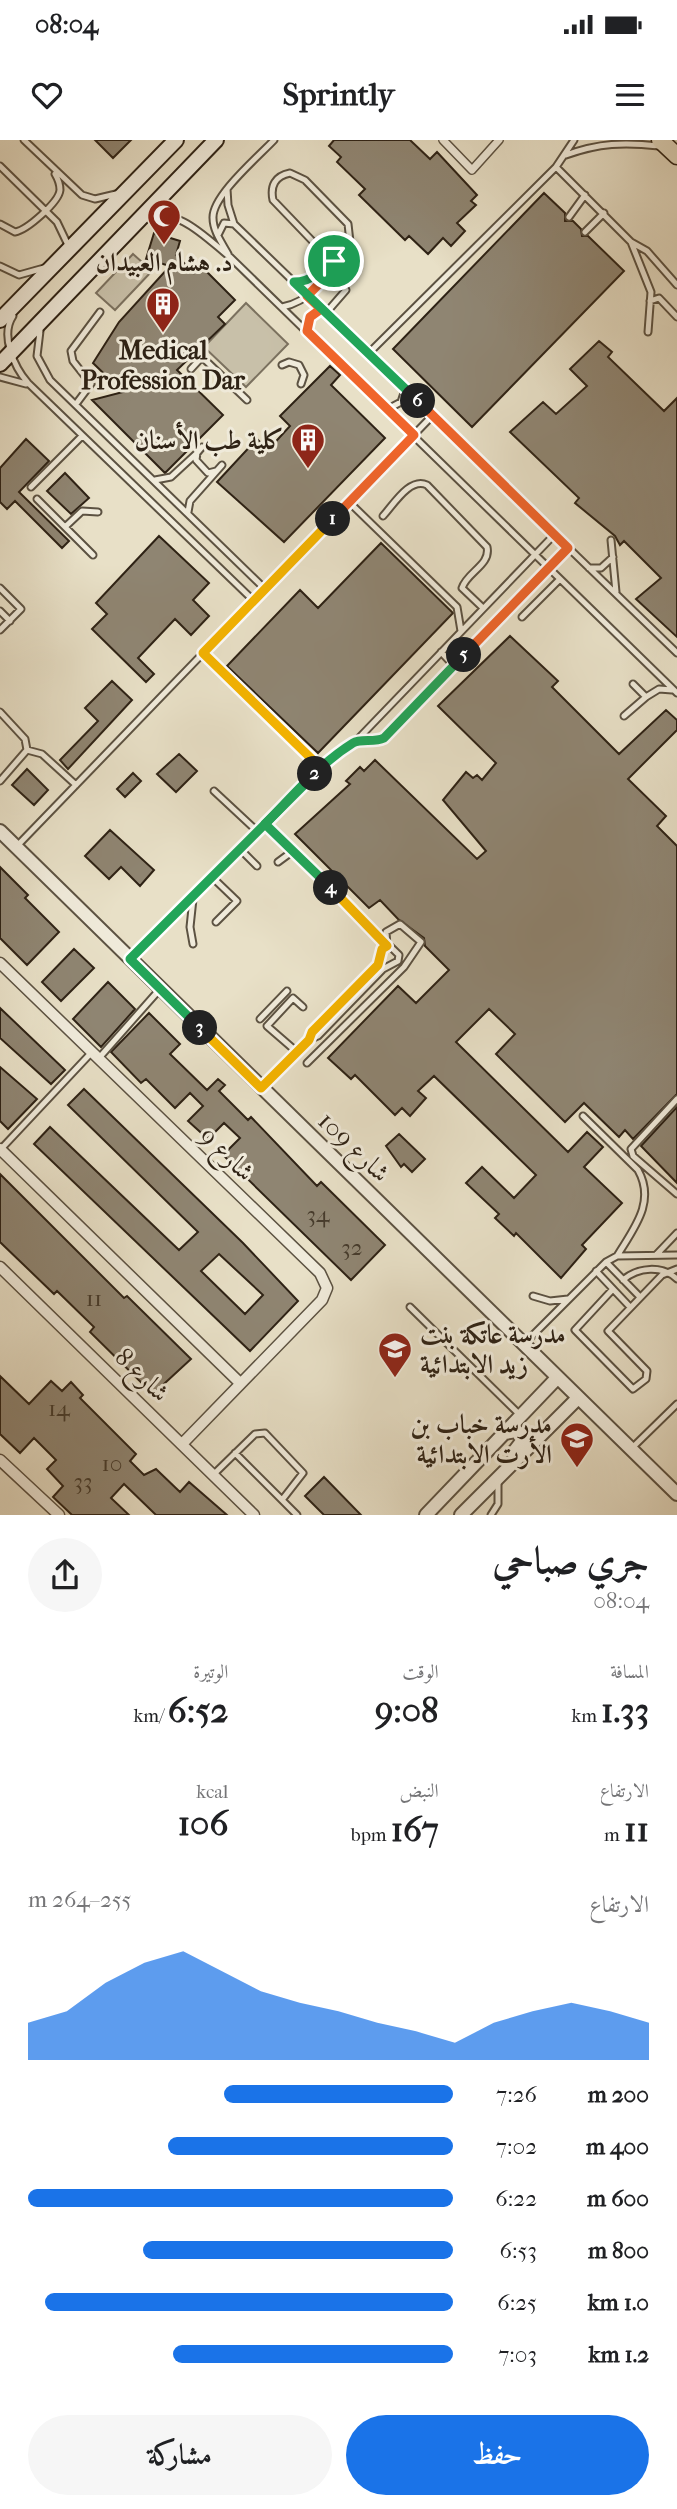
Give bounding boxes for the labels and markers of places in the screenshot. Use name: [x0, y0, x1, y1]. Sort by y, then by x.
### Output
mosque icon: د. هشام العبيدان: [145, 197, 183, 246]
pin: [304, 231, 364, 291]
place label: د. هشام العبيدان: [95, 247, 233, 285]
building icon: Medical Profession Dar: [144, 285, 182, 334]
place label: Medical Profession Dar: [81, 335, 246, 396]
pin: 6: [400, 384, 436, 418]
place label: كلية طب الأسنان: [134, 421, 284, 457]
building icon: كلية طب الأسنان: [289, 421, 327, 470]
pin: 1: [316, 502, 350, 536]
pin: 5: [447, 638, 482, 672]
pin: 2: [298, 756, 332, 792]
pin: 4: [314, 870, 348, 906]
pin: 3: [182, 1010, 218, 1046]
place label: مدرسة عاتكة بنت زيد الابتدائية: [420, 1319, 566, 1380]
school or university icon: مدرسة عاتكة بنت زيد الابتدائية: [376, 1330, 414, 1379]
place label: مدرسة خباب بن الأرت الابتدائية: [411, 1409, 552, 1470]
school or university icon: مدرسة خباب بن الأرت الابتدائية: [558, 1420, 596, 1469]

